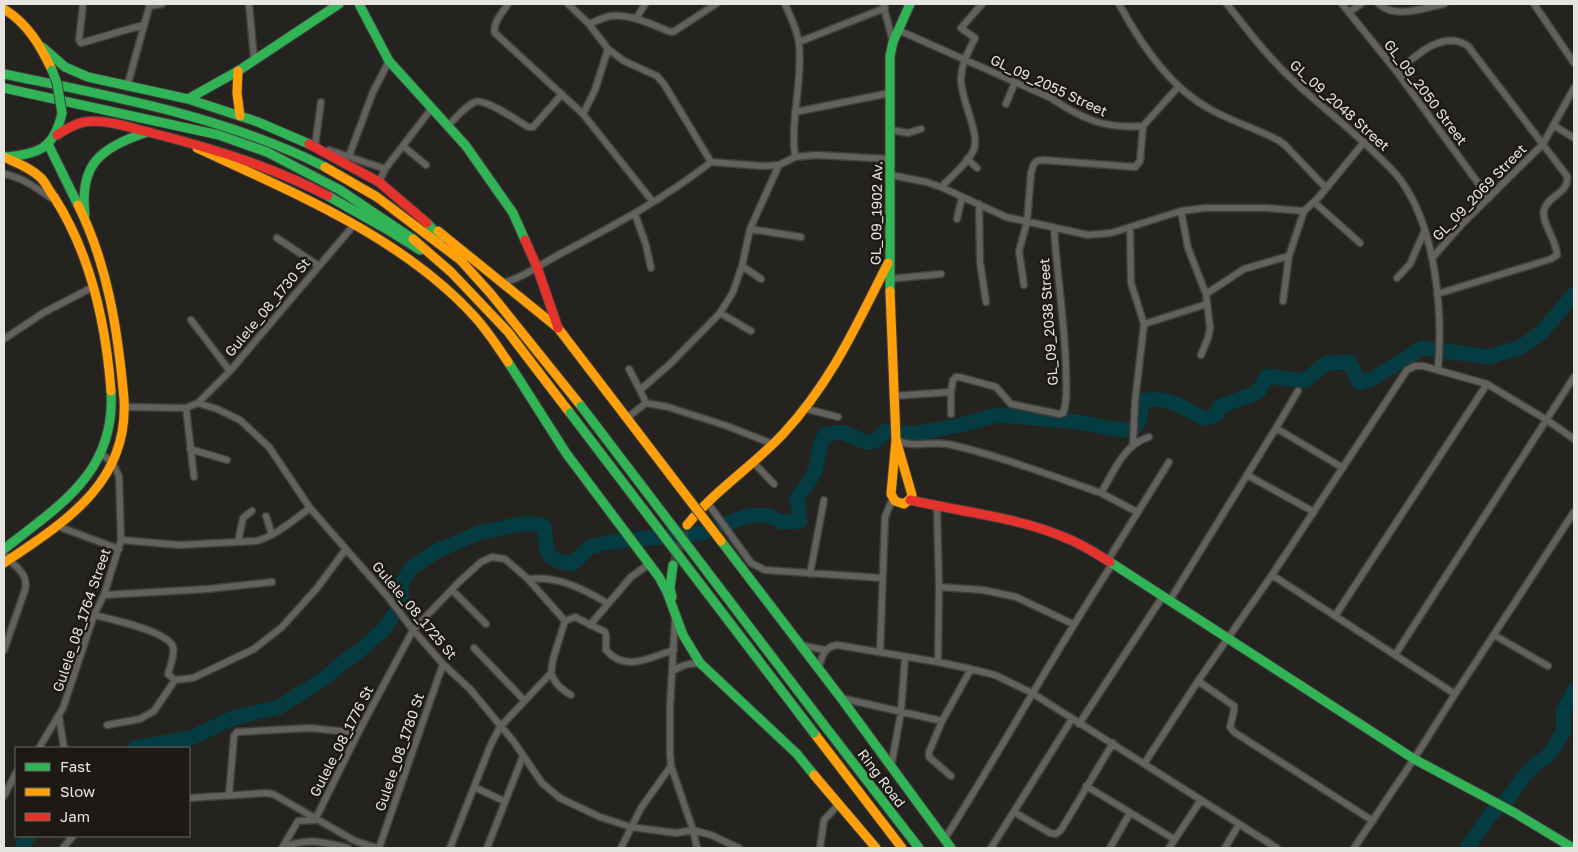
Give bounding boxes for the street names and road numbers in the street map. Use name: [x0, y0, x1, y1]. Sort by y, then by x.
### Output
street label: GL_09_2050 Street: [1381, 36, 1471, 148]
street label: GL_09_2055 Street: [988, 50, 1110, 120]
street label: GL_09_2048 Street: [1287, 56, 1393, 154]
street label: GL_09_2069 Street: [1429, 140, 1529, 244]
street label: GL_09_1902 Av.: [867, 161, 885, 265]
street label: Gulele_08_1730 St: [221, 254, 313, 360]
street label: GL_09_2038 Street: [1035, 258, 1061, 386]
street label: Gulele_08_1764 Street: [48, 546, 114, 694]
street label: Gulele_08_1725 St: [369, 558, 461, 662]
street label: Gulele_08_1776 St: [306, 683, 376, 799]
street label: Gulele_08_1780 St: [371, 691, 427, 813]
street label: Ring Road: [855, 746, 909, 810]

